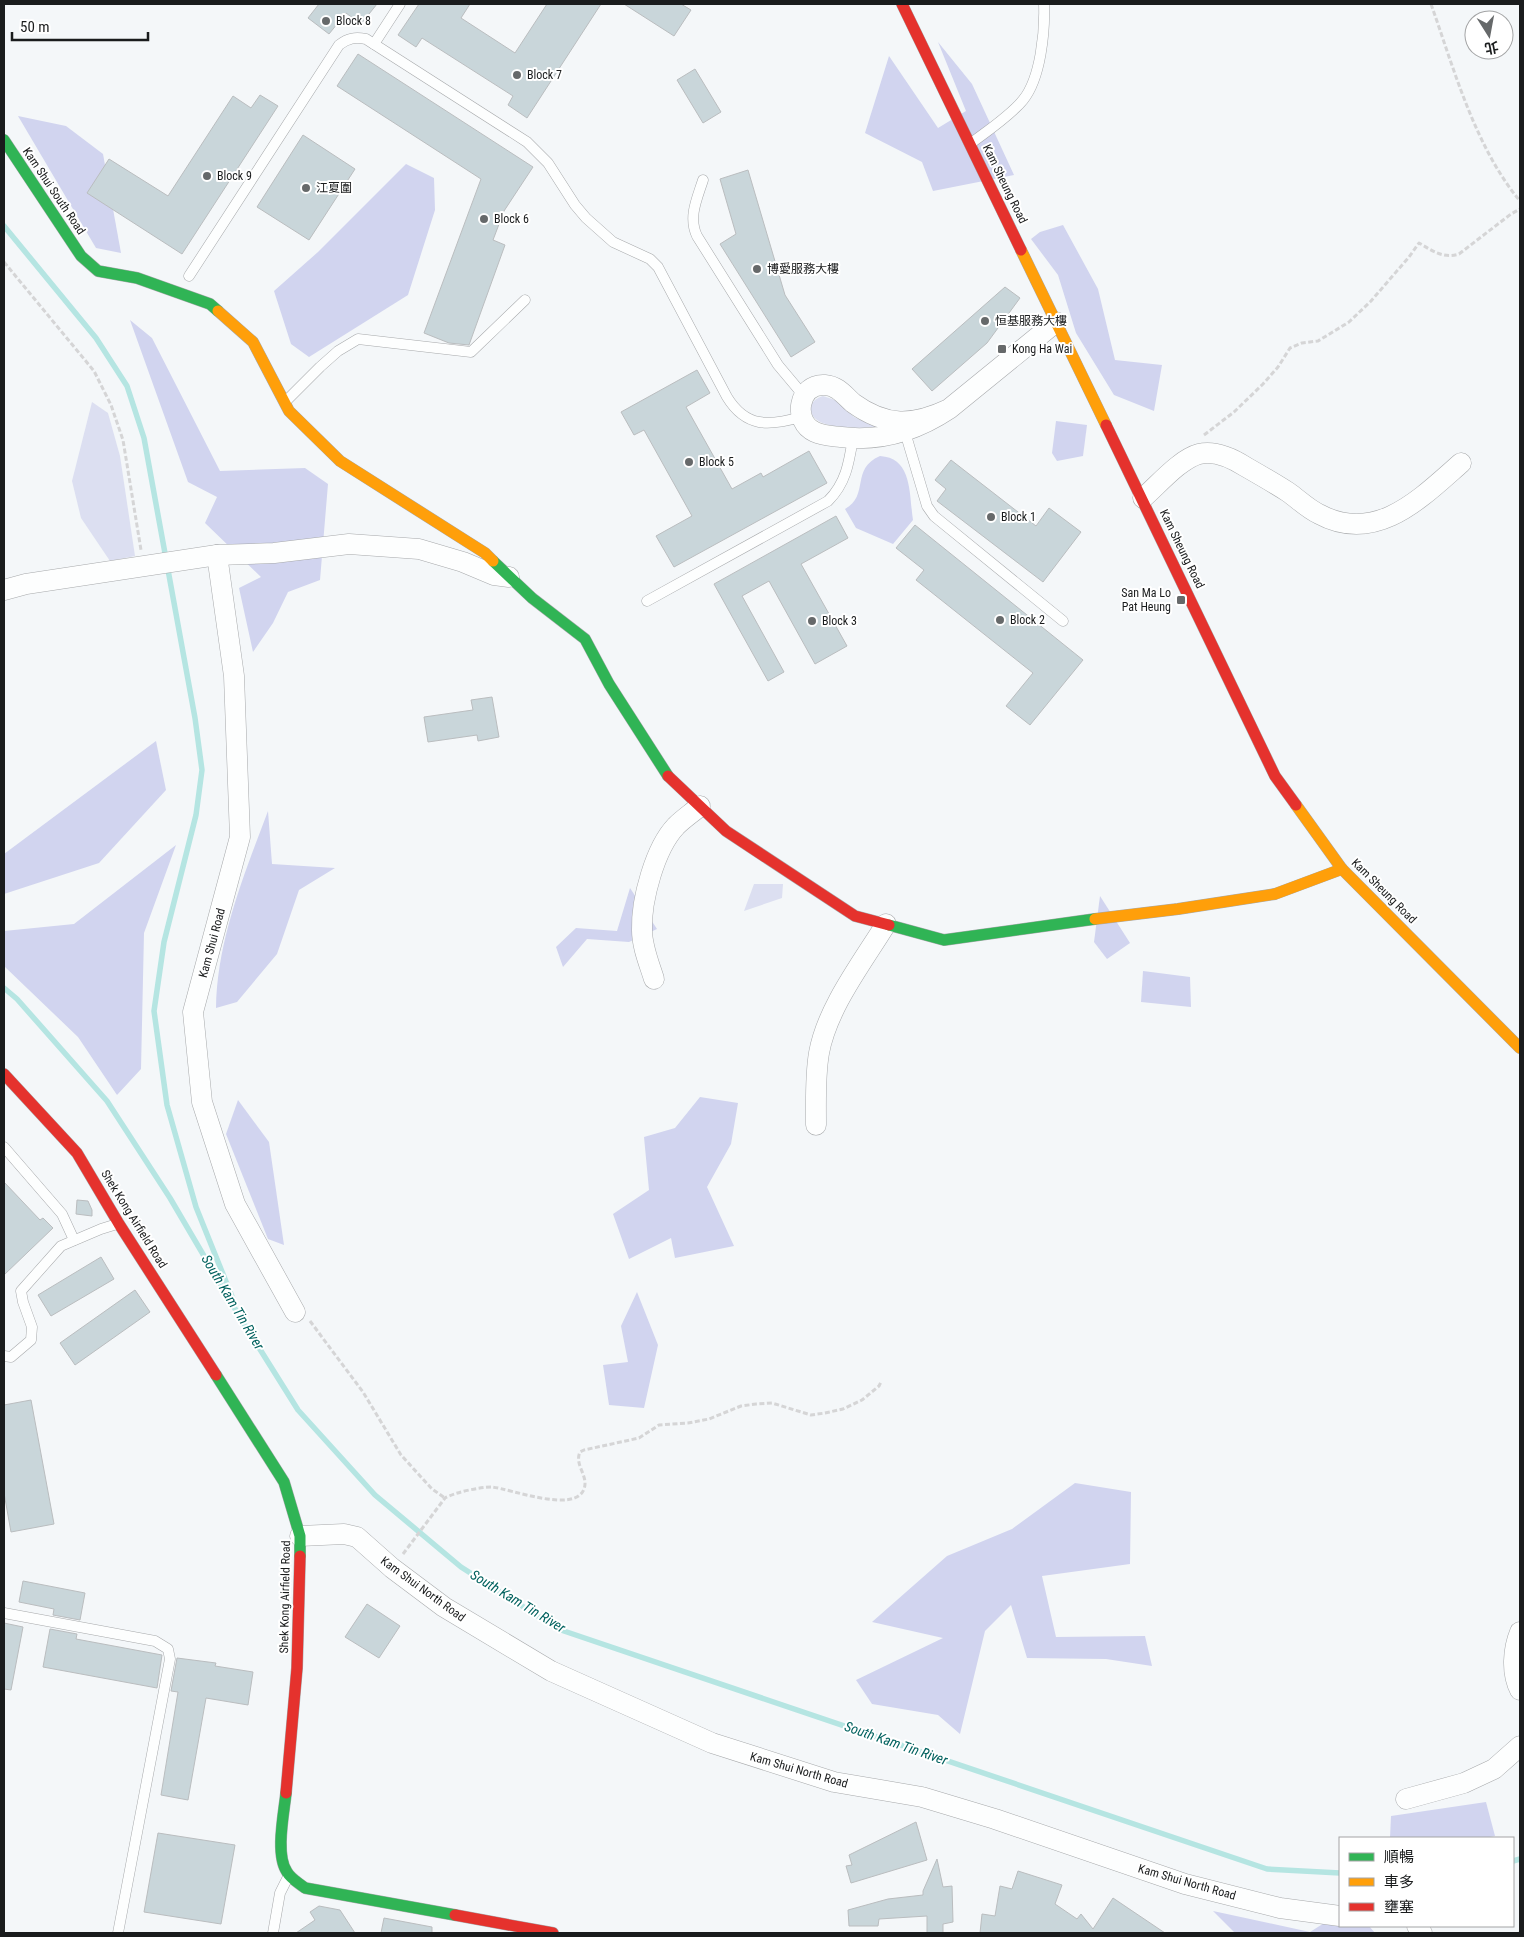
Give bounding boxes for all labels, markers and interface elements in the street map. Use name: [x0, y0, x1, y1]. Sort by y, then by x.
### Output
scale bar: [12, 10, 149, 42]
north arrow: [1464, 10, 1514, 60]
place label: Block 8: [336, 14, 371, 28]
marker: Block 8: [320, 15, 332, 27]
text: 50 m: [20, 18, 50, 36]
text: 北: [1483, 39, 1500, 57]
place label: Block 7: [527, 68, 562, 82]
marker: Block 7: [511, 69, 523, 81]
street label: Kam Sheung Road: [980, 142, 1030, 226]
street label: Kam Shui South Road: [20, 145, 88, 237]
place label: Block 9: [217, 169, 252, 183]
marker: Block 9: [201, 170, 213, 182]
place label: 江夏圍: [316, 181, 352, 195]
marker: 江夏圍: [300, 182, 312, 194]
place label: Block 6: [494, 212, 529, 226]
marker: Block 6: [478, 213, 490, 225]
place label: 博愛服務大樓: [767, 262, 839, 276]
marker: 博愛服務大樓: [751, 263, 763, 275]
place label: 恒基服務大樓: [995, 314, 1067, 328]
marker: 恒基服務大樓: [979, 315, 991, 327]
place label: Kong Ha Wai: [1012, 342, 1072, 356]
marker: Kong Ha Wai: [996, 343, 1008, 355]
place label: Block 5: [699, 455, 734, 469]
marker: Block 5: [683, 456, 695, 468]
street label: Kam Sheung Road: [1157, 507, 1207, 591]
place label: Block 1: [1001, 510, 1036, 524]
marker: Block 1: [985, 511, 997, 523]
place label: San Ma Lo Pat Heung: [1121, 586, 1171, 614]
marker: San Ma Lo Pat Heung: [1175, 594, 1187, 606]
place label: Block 2: [1010, 613, 1045, 627]
place label: Block 3: [822, 614, 857, 628]
marker: Block 2: [994, 614, 1006, 626]
marker: Block 3: [806, 615, 818, 627]
street label: Kam Sheung Road: [1349, 856, 1419, 926]
street label: Kam Shui Road: [196, 907, 228, 979]
street label: Shek Kong Airfield Road: [98, 1167, 170, 1271]
water label: South Kam Tin River: [198, 1252, 268, 1353]
street label: Shek Kong Airfield Road: [277, 1540, 293, 1654]
street label: Kam Shui North Road: [378, 1554, 468, 1624]
water label: South Kam Tin River: [468, 1566, 569, 1636]
water label: South Kam Tin River: [842, 1718, 950, 1768]
street label: Kam Shui North Road: [749, 1749, 850, 1791]
legend: [1339, 1837, 1514, 1927]
text: 順暢: [1384, 1848, 1414, 1866]
street label: Kam Shui North Road: [1137, 1861, 1238, 1903]
text: 車多: [1384, 1873, 1414, 1891]
text: 壅塞: [1384, 1898, 1414, 1916]

